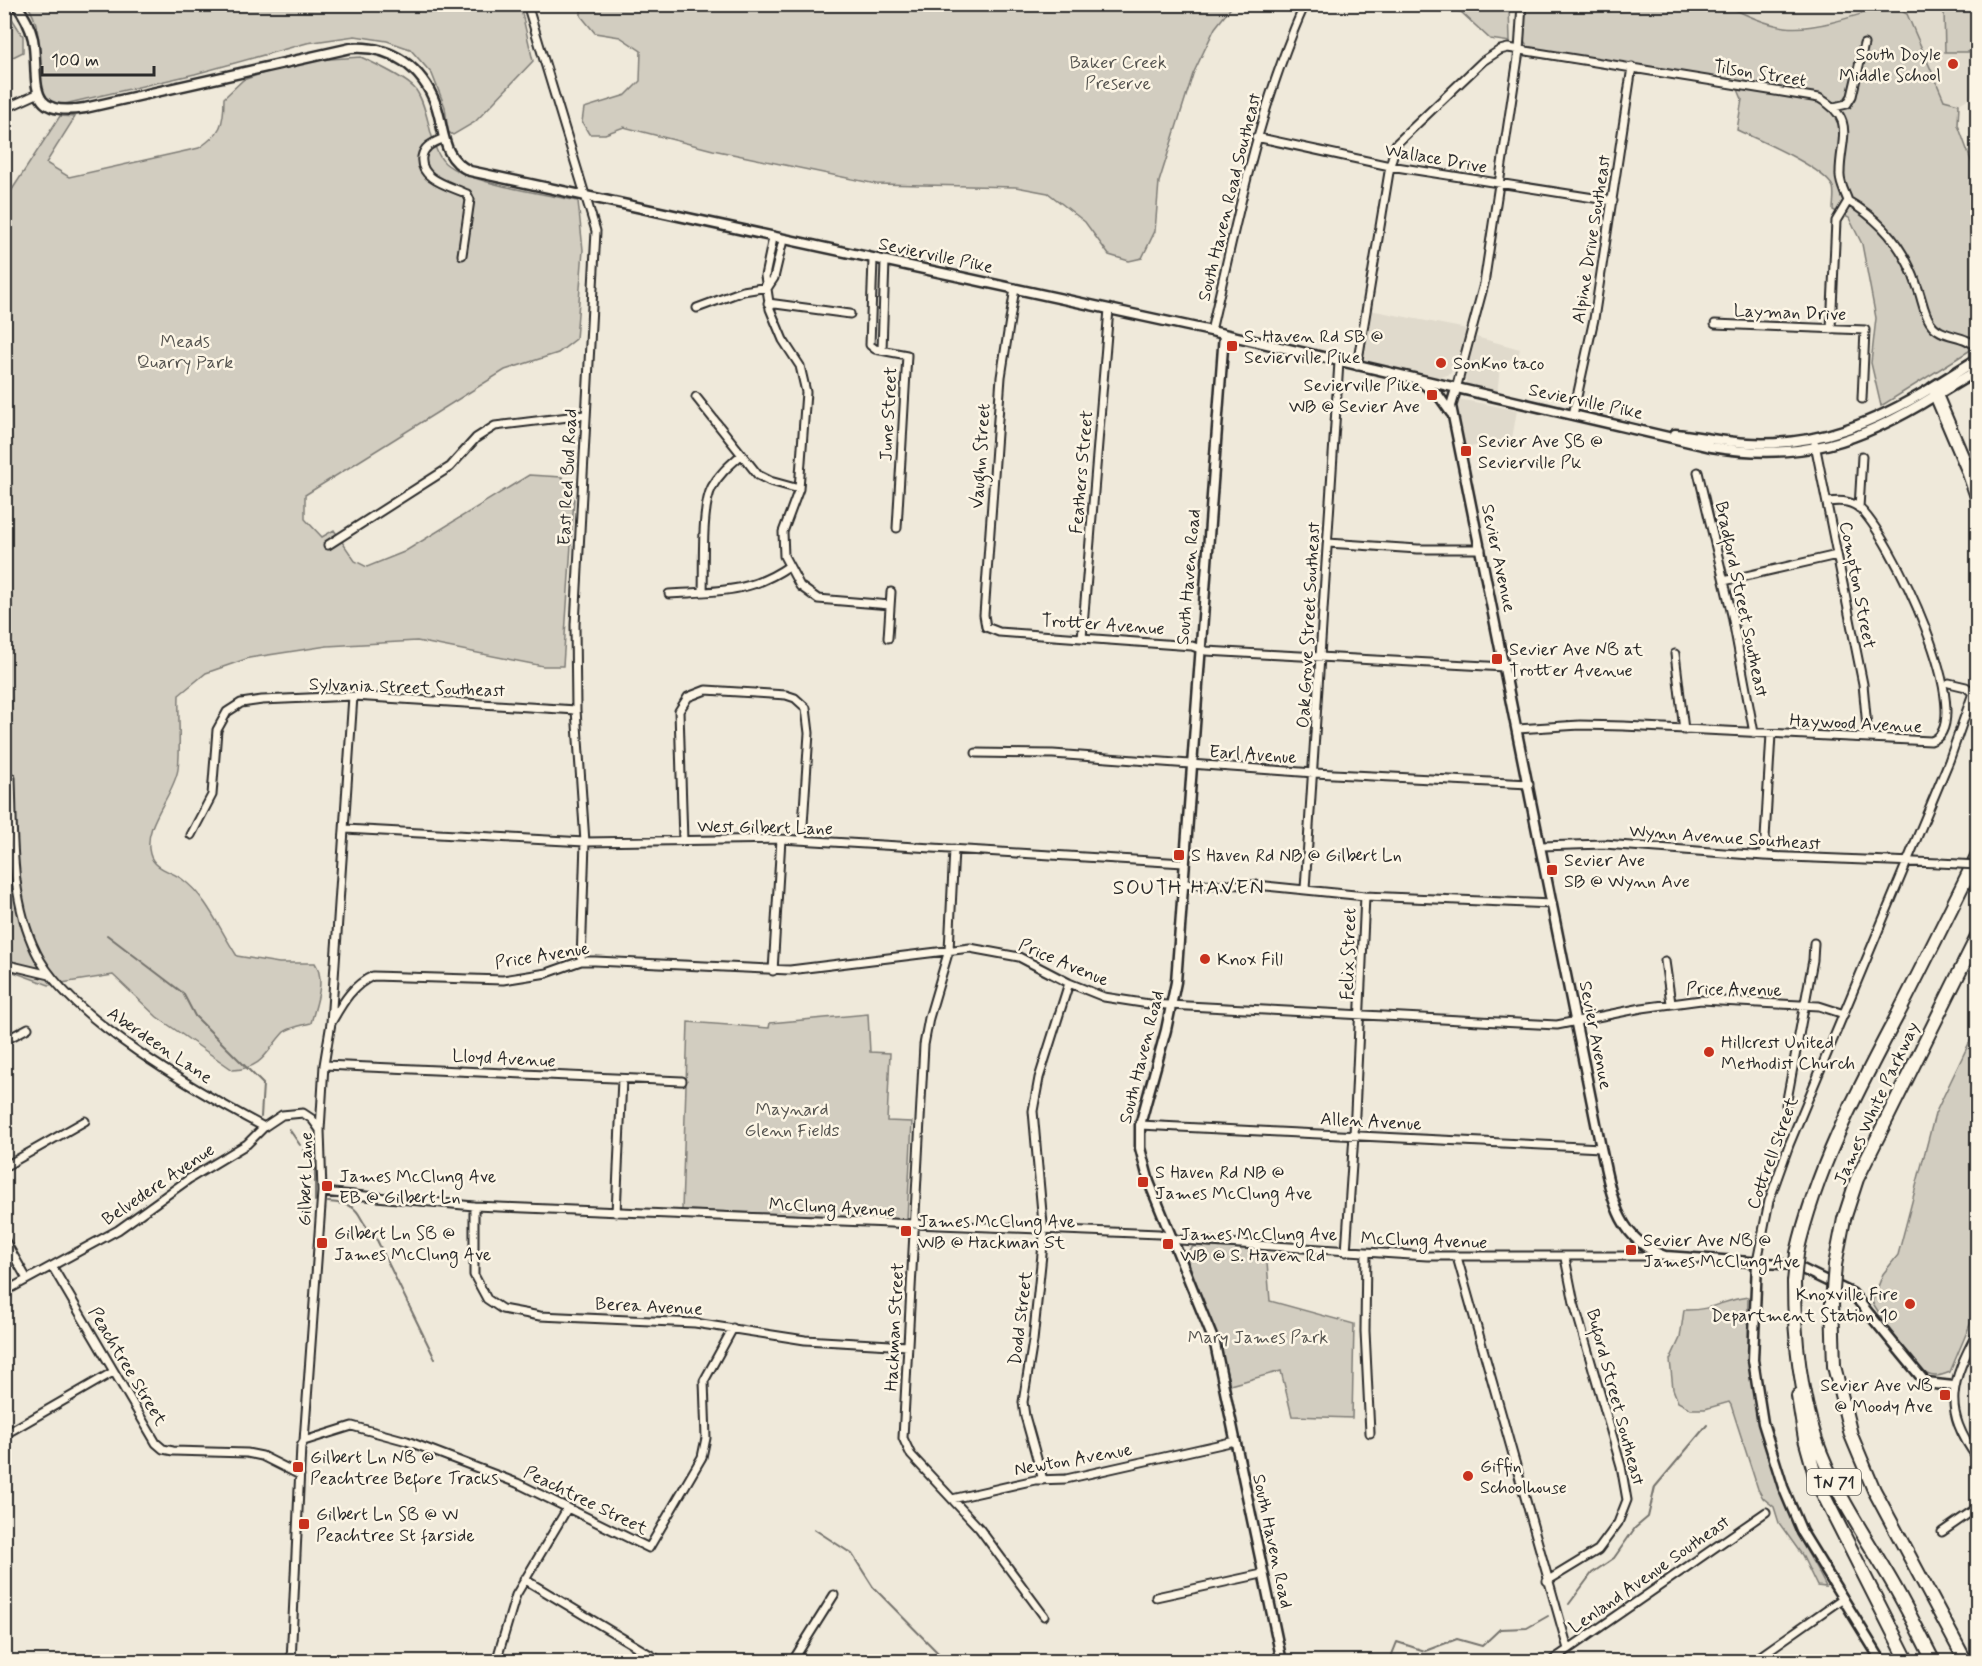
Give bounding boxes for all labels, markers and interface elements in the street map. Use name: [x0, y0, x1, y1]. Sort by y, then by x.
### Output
scale bar: [42, 39, 154, 77]
place label: South Doyle Middle School: [1839, 43, 1941, 88]
text: 100 m: [51, 49, 99, 73]
park label: Baker Creek Preserve: [1069, 51, 1167, 96]
street label: Tilson Street: [1712, 55, 1808, 93]
marker: South Doyle Middle School: [1946, 57, 1960, 71]
street label: South Haven Road Southeast: [1192, 90, 1268, 304]
street label: Wallace Drive: [1383, 138, 1489, 180]
street label: Alpine Drive Southeast: [1567, 153, 1617, 325]
street label: Sevierville Pike: [876, 232, 995, 280]
street label: Layman Drive: [1733, 299, 1847, 327]
place label: S. Haven Rd SB @ Sevierville Pike: [1244, 325, 1383, 370]
park label: Meads Quarry Park: [137, 330, 233, 375]
marker: S. Haven Rd SB @ Sevierville Pike: [1225, 339, 1239, 353]
place label: SonKno taco: [1453, 352, 1544, 376]
marker: SonKno taco: [1434, 356, 1448, 370]
street label: June Street: [875, 366, 903, 462]
place label: Sevierville Pike WB @ Sevier Ave: [1289, 374, 1420, 419]
street label: Sevierville Pike: [1526, 378, 1645, 426]
marker: Sevierville Pike WB @ Sevier Ave: [1425, 388, 1439, 402]
street label: Vaughn Street: [965, 402, 999, 510]
street label: East Red Bud Road: [552, 408, 584, 546]
street label: Feathers Street: [1065, 409, 1099, 535]
place label: Sevier Ave SB @ Sevierville Pk: [1478, 430, 1603, 475]
marker: Sevier Ave SB @ Sevierville Pk: [1459, 444, 1473, 458]
street label: Bradford Street Southeast: [1707, 499, 1774, 700]
street label: Sevier Avenue: [1475, 502, 1521, 615]
street label: South Haven Road: [1171, 508, 1207, 646]
street label: Compton Street: [1833, 519, 1881, 651]
street label: Oak Grove Street Southeast: [1292, 521, 1326, 729]
street label: Trotter Avenue: [1040, 609, 1165, 641]
place label: Sevier Ave NB at Trotter Avenue: [1509, 638, 1644, 683]
marker: Sevier Ave NB at Trotter Avenue: [1490, 652, 1504, 666]
street label: Sylvania Street Southeast: [308, 673, 506, 703]
street label: Haywood Avenue: [1789, 709, 1923, 739]
street label: Earl Avenue: [1208, 740, 1298, 770]
street label: West Gilbert Lane: [697, 815, 833, 841]
street label: Wynn Avenue Southeast: [1628, 819, 1822, 857]
place label: S Haven Rd NB @ Gilbert Ln: [1191, 844, 1402, 868]
marker: S Haven Rd NB @ Gilbert Ln: [1172, 848, 1186, 862]
place label: Sevier Ave SB @ Wynn Ave: [1564, 849, 1690, 894]
marker: Sevier Ave SB @ Wynn Ave: [1545, 863, 1559, 877]
district label: SOUTH HAVEN: [1113, 874, 1265, 902]
street label: Felix Street: [1335, 907, 1363, 1001]
street label: Price Avenue: [1015, 933, 1112, 993]
street label: Price Avenue: [493, 937, 591, 975]
place label: Knox Fill: [1217, 948, 1283, 972]
marker: Knox Fill: [1198, 952, 1212, 966]
street label: Price Avenue: [1686, 977, 1782, 1003]
street label: Sevier Avenue: [1573, 979, 1617, 1092]
street label: South Haven Road: [1114, 988, 1170, 1126]
street label: Aberdeen Lane: [102, 1002, 217, 1090]
street label: James White Parkway: [1829, 1018, 1925, 1189]
place label: Hillcrest United Methodist Church: [1721, 1031, 1855, 1076]
street label: Lloyd Avenue: [452, 1044, 556, 1074]
marker: Hillcrest United Methodist Church: [1702, 1045, 1716, 1059]
street label: Cottrell Street: [1741, 1093, 1805, 1213]
park label: Maynard Glenn Fields: [744, 1098, 840, 1143]
street label: Allen Avenue: [1320, 1107, 1422, 1137]
street label: Gilbert Lane: [293, 1132, 319, 1226]
street label: Belvedere Avenue: [97, 1138, 220, 1231]
place label: S Haven Rd NB @ James McClung Ave: [1155, 1161, 1312, 1207]
place label: James McClung Ave EB @ Gilbert Ln: [339, 1165, 496, 1210]
marker: S Haven Rd NB @ James McClung Ave: [1136, 1175, 1150, 1189]
marker: James McClung Ave EB @ Gilbert Ln: [320, 1179, 334, 1193]
street label: McClung Avenue: [768, 1193, 896, 1224]
place label: James McClung Ave WB @ Hackman St: [918, 1210, 1075, 1255]
place label: Gilbert Ln SB @ James McClung Ave: [334, 1222, 491, 1268]
place label: James McClung Ave WB @ S. Haven Rd: [1180, 1223, 1337, 1268]
marker: James McClung Ave WB @ Hackman St: [899, 1224, 913, 1238]
street label: McClung Avenue: [1360, 1227, 1488, 1256]
place label: Sevier Ave NB @ James McClung Ave: [1643, 1229, 1800, 1275]
marker: Gilbert Ln SB @ James McClung Ave: [315, 1236, 329, 1250]
marker: James McClung Ave WB @ S. Haven Rd: [1161, 1237, 1175, 1251]
marker: Sevier Ave NB @ James McClung Ave: [1624, 1243, 1638, 1257]
street label: Hackman Street: [880, 1262, 910, 1392]
street label: Dodd Street: [1003, 1269, 1039, 1367]
place label: Knoxville Fire Department Station 10: [1711, 1283, 1898, 1328]
street label: Berea Avenue: [594, 1292, 704, 1322]
marker: Knoxville Fire Department Station 10: [1903, 1297, 1917, 1311]
street label: Peachtree Street: [82, 1303, 172, 1431]
street label: Buford Street Southeast: [1578, 1306, 1650, 1489]
park label: Mary James Park: [1188, 1326, 1328, 1350]
place label: Sevier Ave WB @ Moody Ave: [1820, 1374, 1933, 1419]
marker: Sevier Ave WB @ Moody Ave: [1938, 1388, 1952, 1402]
street label: Newton Avenue: [1012, 1438, 1134, 1482]
place label: Gilbert Ln NB @ Peachtree Before Tracks: [310, 1446, 498, 1493]
place label: Giffin Schoolhouse: [1480, 1455, 1567, 1500]
marker: Gilbert Ln NB @ Peachtree Before Tracks: [291, 1460, 305, 1474]
street label: Peachtree Street: [520, 1461, 652, 1541]
marker: Giffin Schoolhouse: [1461, 1469, 1475, 1483]
road number: TN 71: [1807, 1469, 1861, 1495]
street label: South Haven Road: [1246, 1472, 1298, 1610]
place label: Gilbert Ln SB @ W Peachtree St farside: [316, 1503, 475, 1548]
street label: Lenland Avenue Southeast: [1564, 1510, 1735, 1640]
marker: Gilbert Ln SB @ W Peachtree St farside: [297, 1517, 311, 1531]

